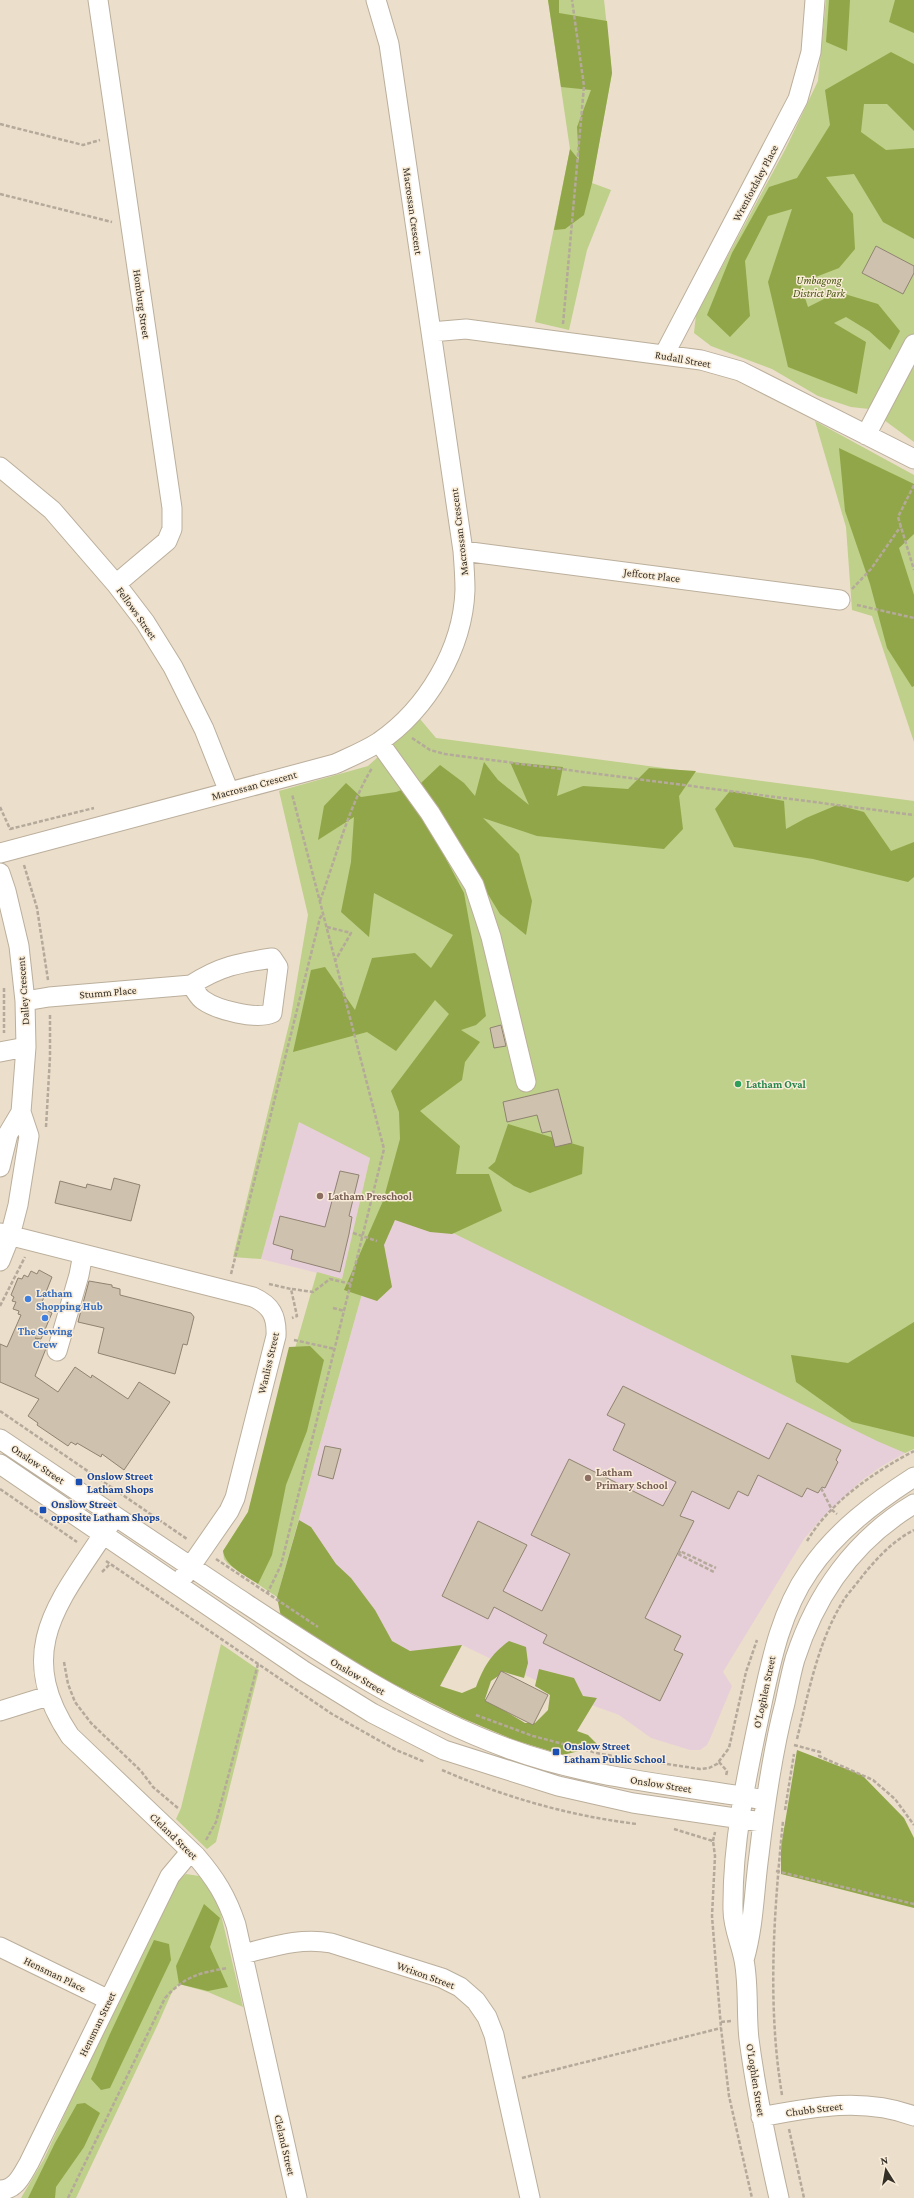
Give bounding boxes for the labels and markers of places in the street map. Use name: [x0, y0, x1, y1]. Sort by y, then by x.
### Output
place label: Latham Oval: [746, 1078, 807, 1090]
marker: Latham Oval: [733, 1079, 743, 1089]
place label: Latham Preschool: [328, 1190, 413, 1202]
marker: Latham Preschool: [315, 1191, 325, 1201]
place label: Latham Shopping Hub: [36, 1287, 103, 1312]
marker: Latham Shopping Hub: [23, 1294, 33, 1304]
marker: The Sewing Crew: [40, 1313, 50, 1323]
place label: The Sewing Crew: [18, 1325, 73, 1350]
place label: Latham Primary School: [596, 1466, 668, 1491]
place label: Onslow Street Latham Shops: [87, 1470, 154, 1495]
marker: Latham Primary School: [583, 1473, 593, 1483]
marker: Onslow Street Latham Shops: [74, 1477, 84, 1487]
place label: Onslow Street opposite Latham Shops: [51, 1498, 160, 1523]
marker: Onslow Street opposite Latham Shops: [38, 1505, 48, 1515]
place label: Onslow Street Latham Public School: [564, 1740, 666, 1765]
marker: Onslow Street Latham Public School: [551, 1747, 561, 1757]

